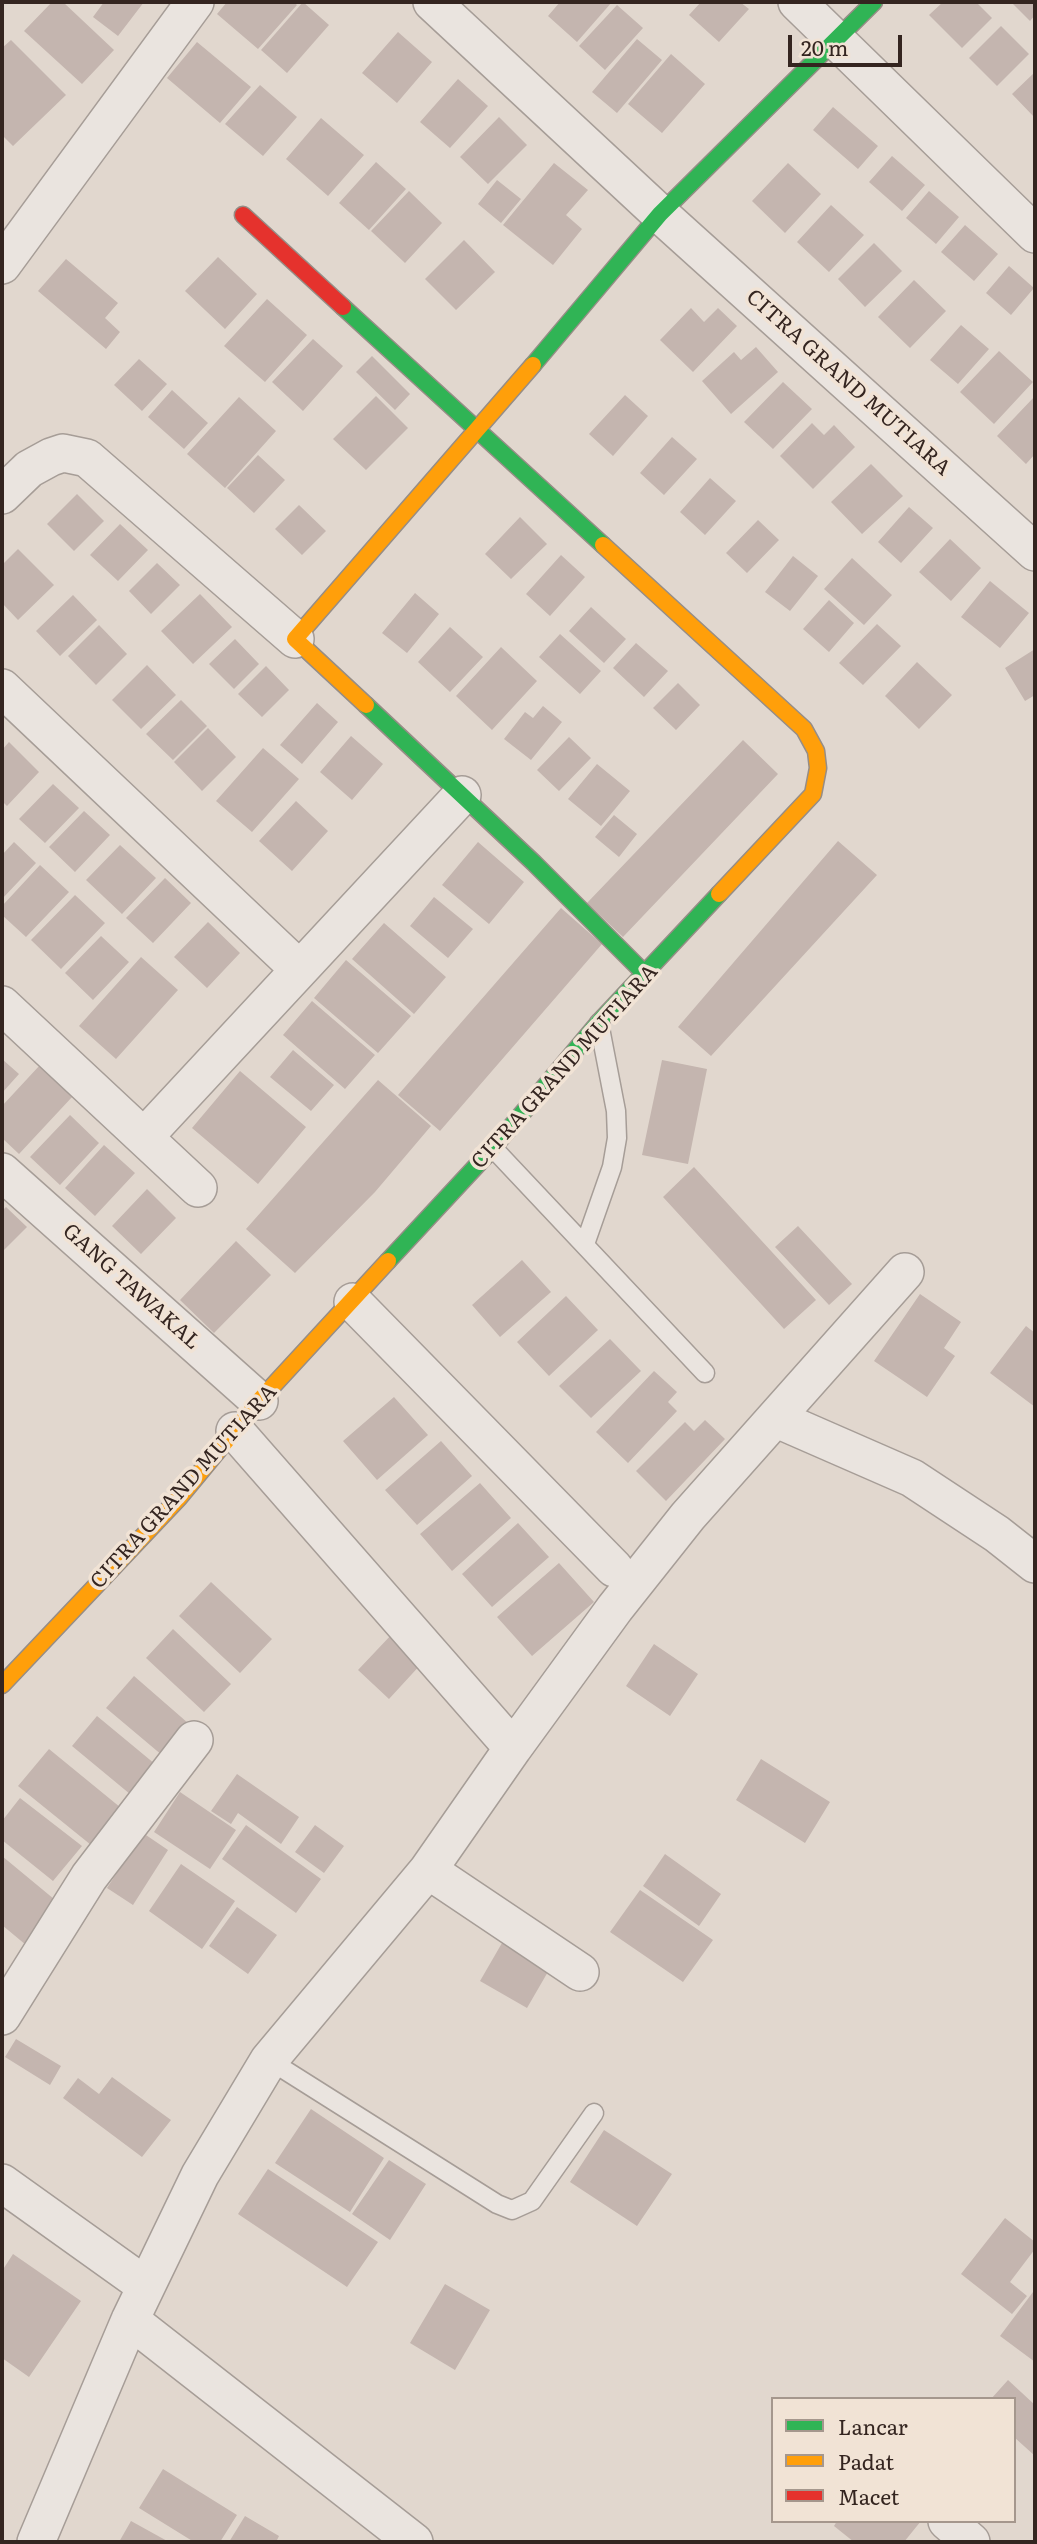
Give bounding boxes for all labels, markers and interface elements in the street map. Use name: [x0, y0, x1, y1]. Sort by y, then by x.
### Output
scale bar: [792, 21, 906, 65]
text: 20 m: [801, 31, 848, 62]
street label: CITRA GRAND MUTIARA: [741, 285, 955, 481]
street label: CITRA GRAND MUTIARA: [467, 960, 663, 1174]
street label: GANG TAWAKAL: [57, 1219, 205, 1355]
street label: CITRA GRAND MUTIARA: [86, 1380, 282, 1594]
legend: [771, 2397, 1016, 2523]
text: Lancar: [838, 2410, 908, 2441]
text: Padat: [838, 2445, 894, 2476]
text: Macet: [838, 2480, 899, 2511]

